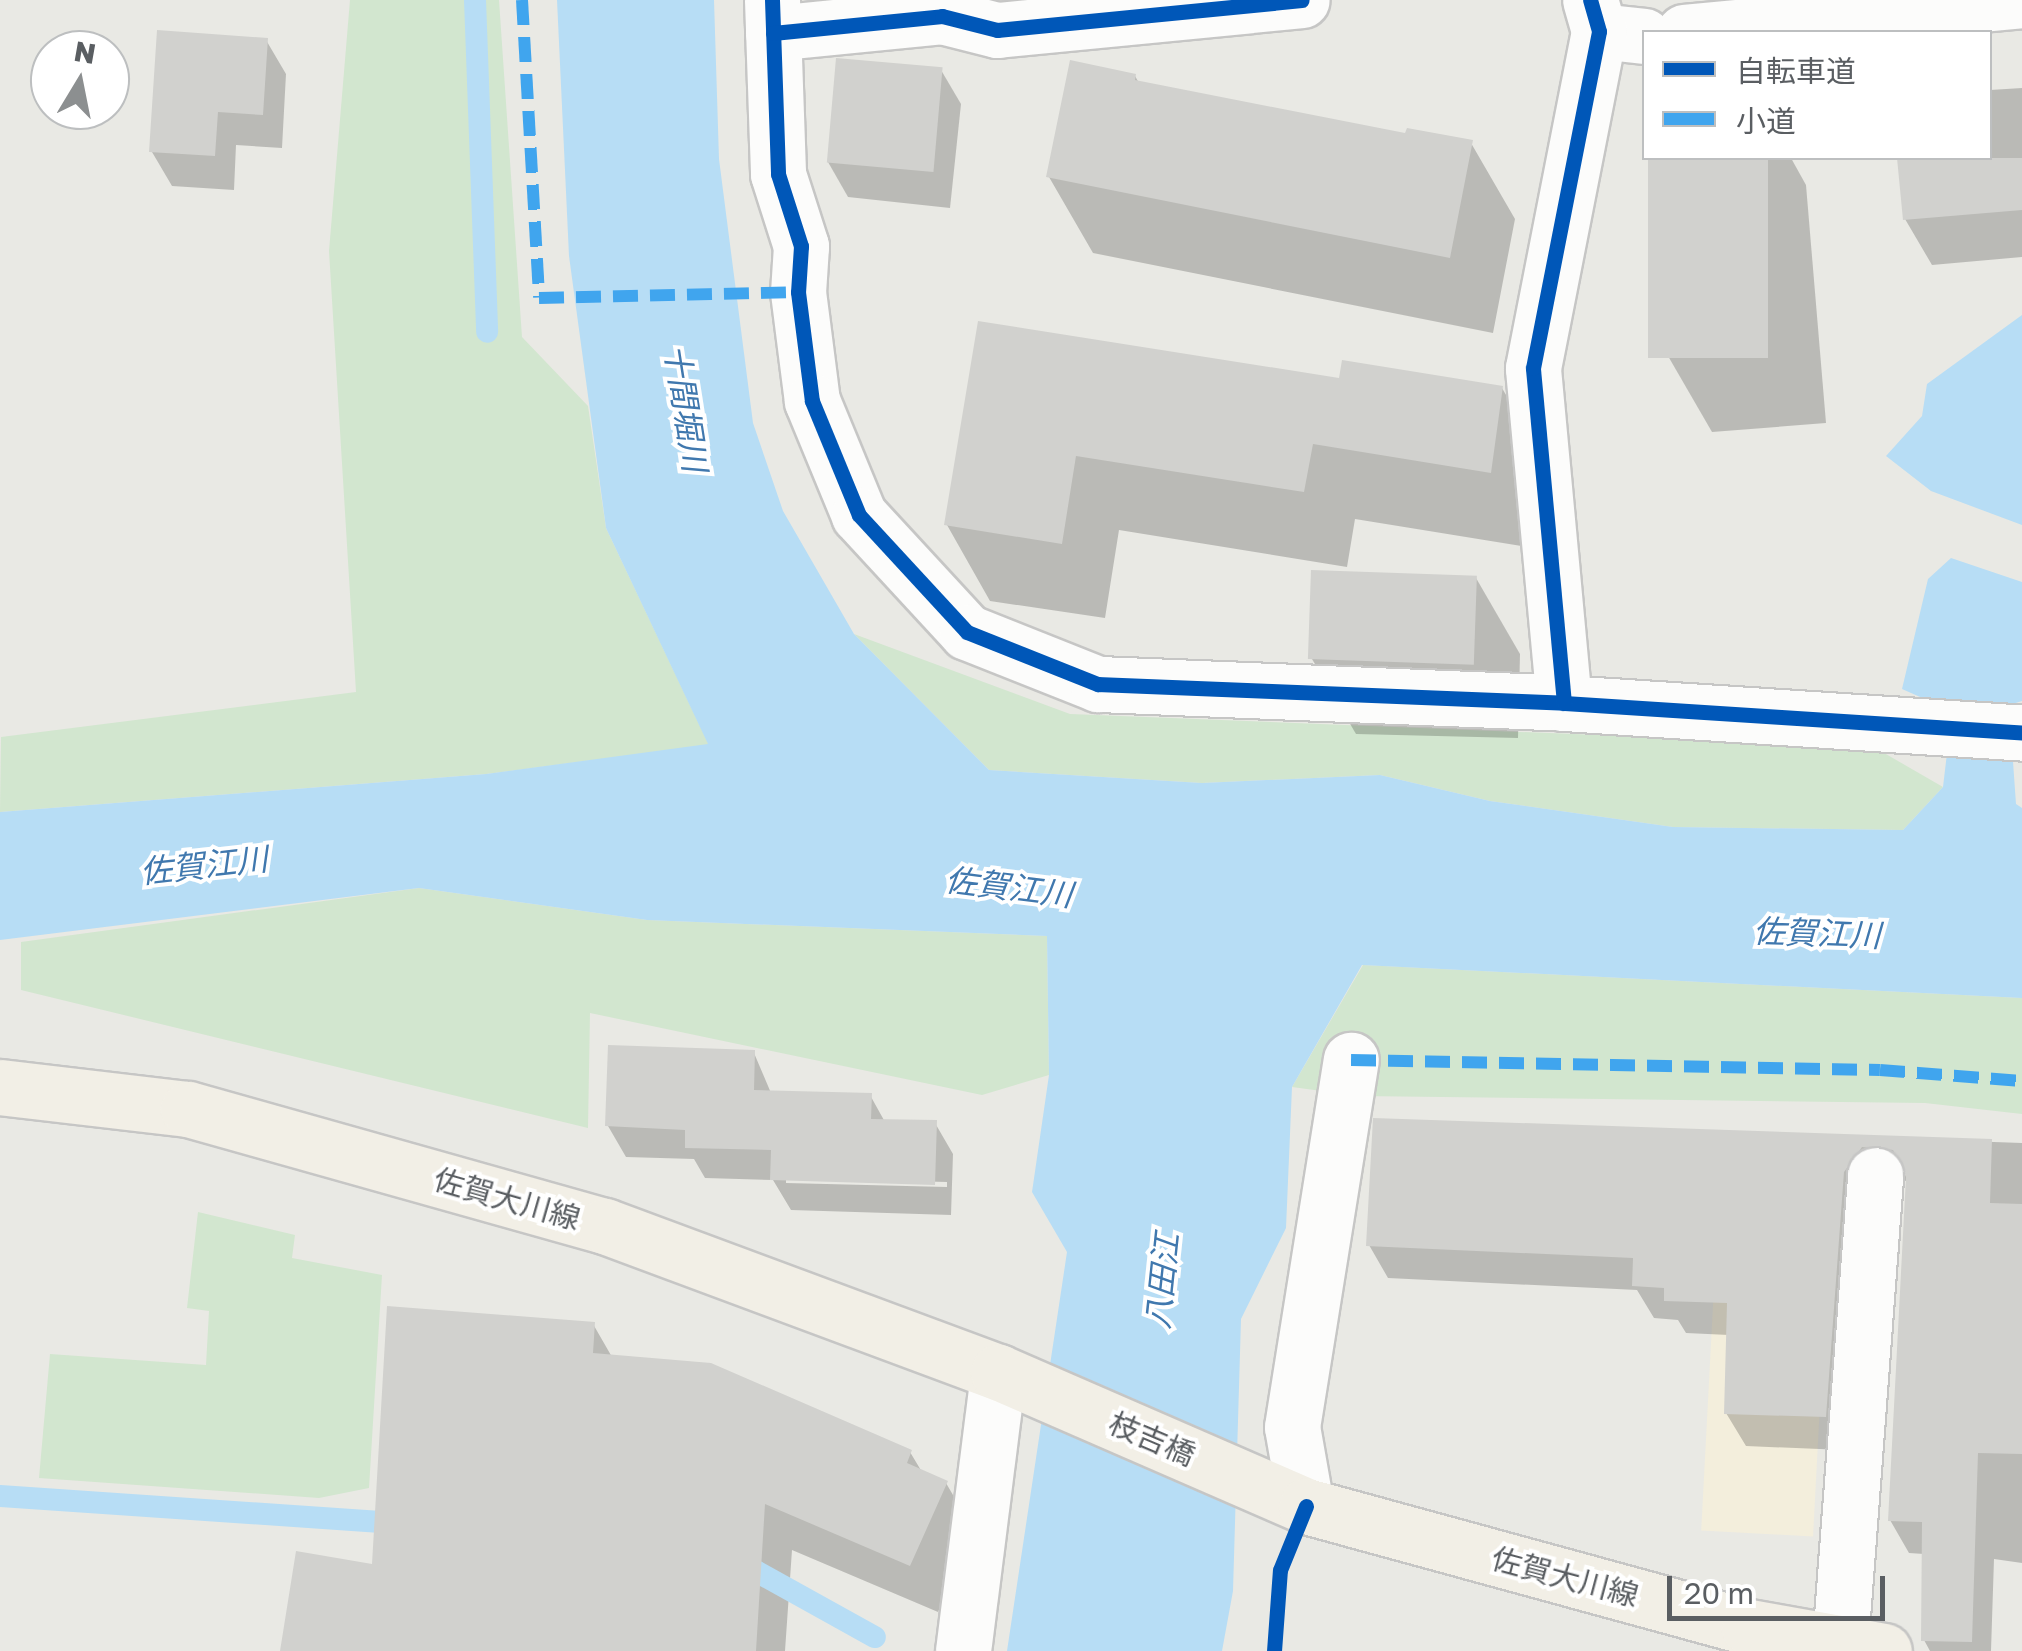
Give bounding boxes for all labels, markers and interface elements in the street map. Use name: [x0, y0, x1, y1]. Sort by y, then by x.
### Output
north arrow: [30, 30, 130, 130]
legend: [1642, 30, 1992, 160]
text: N: [72, 34, 98, 70]
text: 自転車道: [1736, 53, 1856, 89]
text: 小道: [1736, 103, 1796, 139]
water label: 十間堀川: [657, 342, 715, 474]
water label: 佐賀江川: [138, 839, 270, 891]
water label: 佐賀江川: [943, 860, 1075, 914]
water label: 佐賀江川: [1752, 912, 1882, 954]
street label: 佐賀大川線: [430, 1161, 584, 1237]
water label: 八田江: [1138, 1231, 1186, 1331]
street label: 枝吉橋: [1104, 1405, 1200, 1473]
street label: 佐賀大川線: [1488, 1540, 1642, 1614]
scale bar: [1672, 1556, 1890, 1618]
text: 20 m: [1684, 1575, 1754, 1611]

